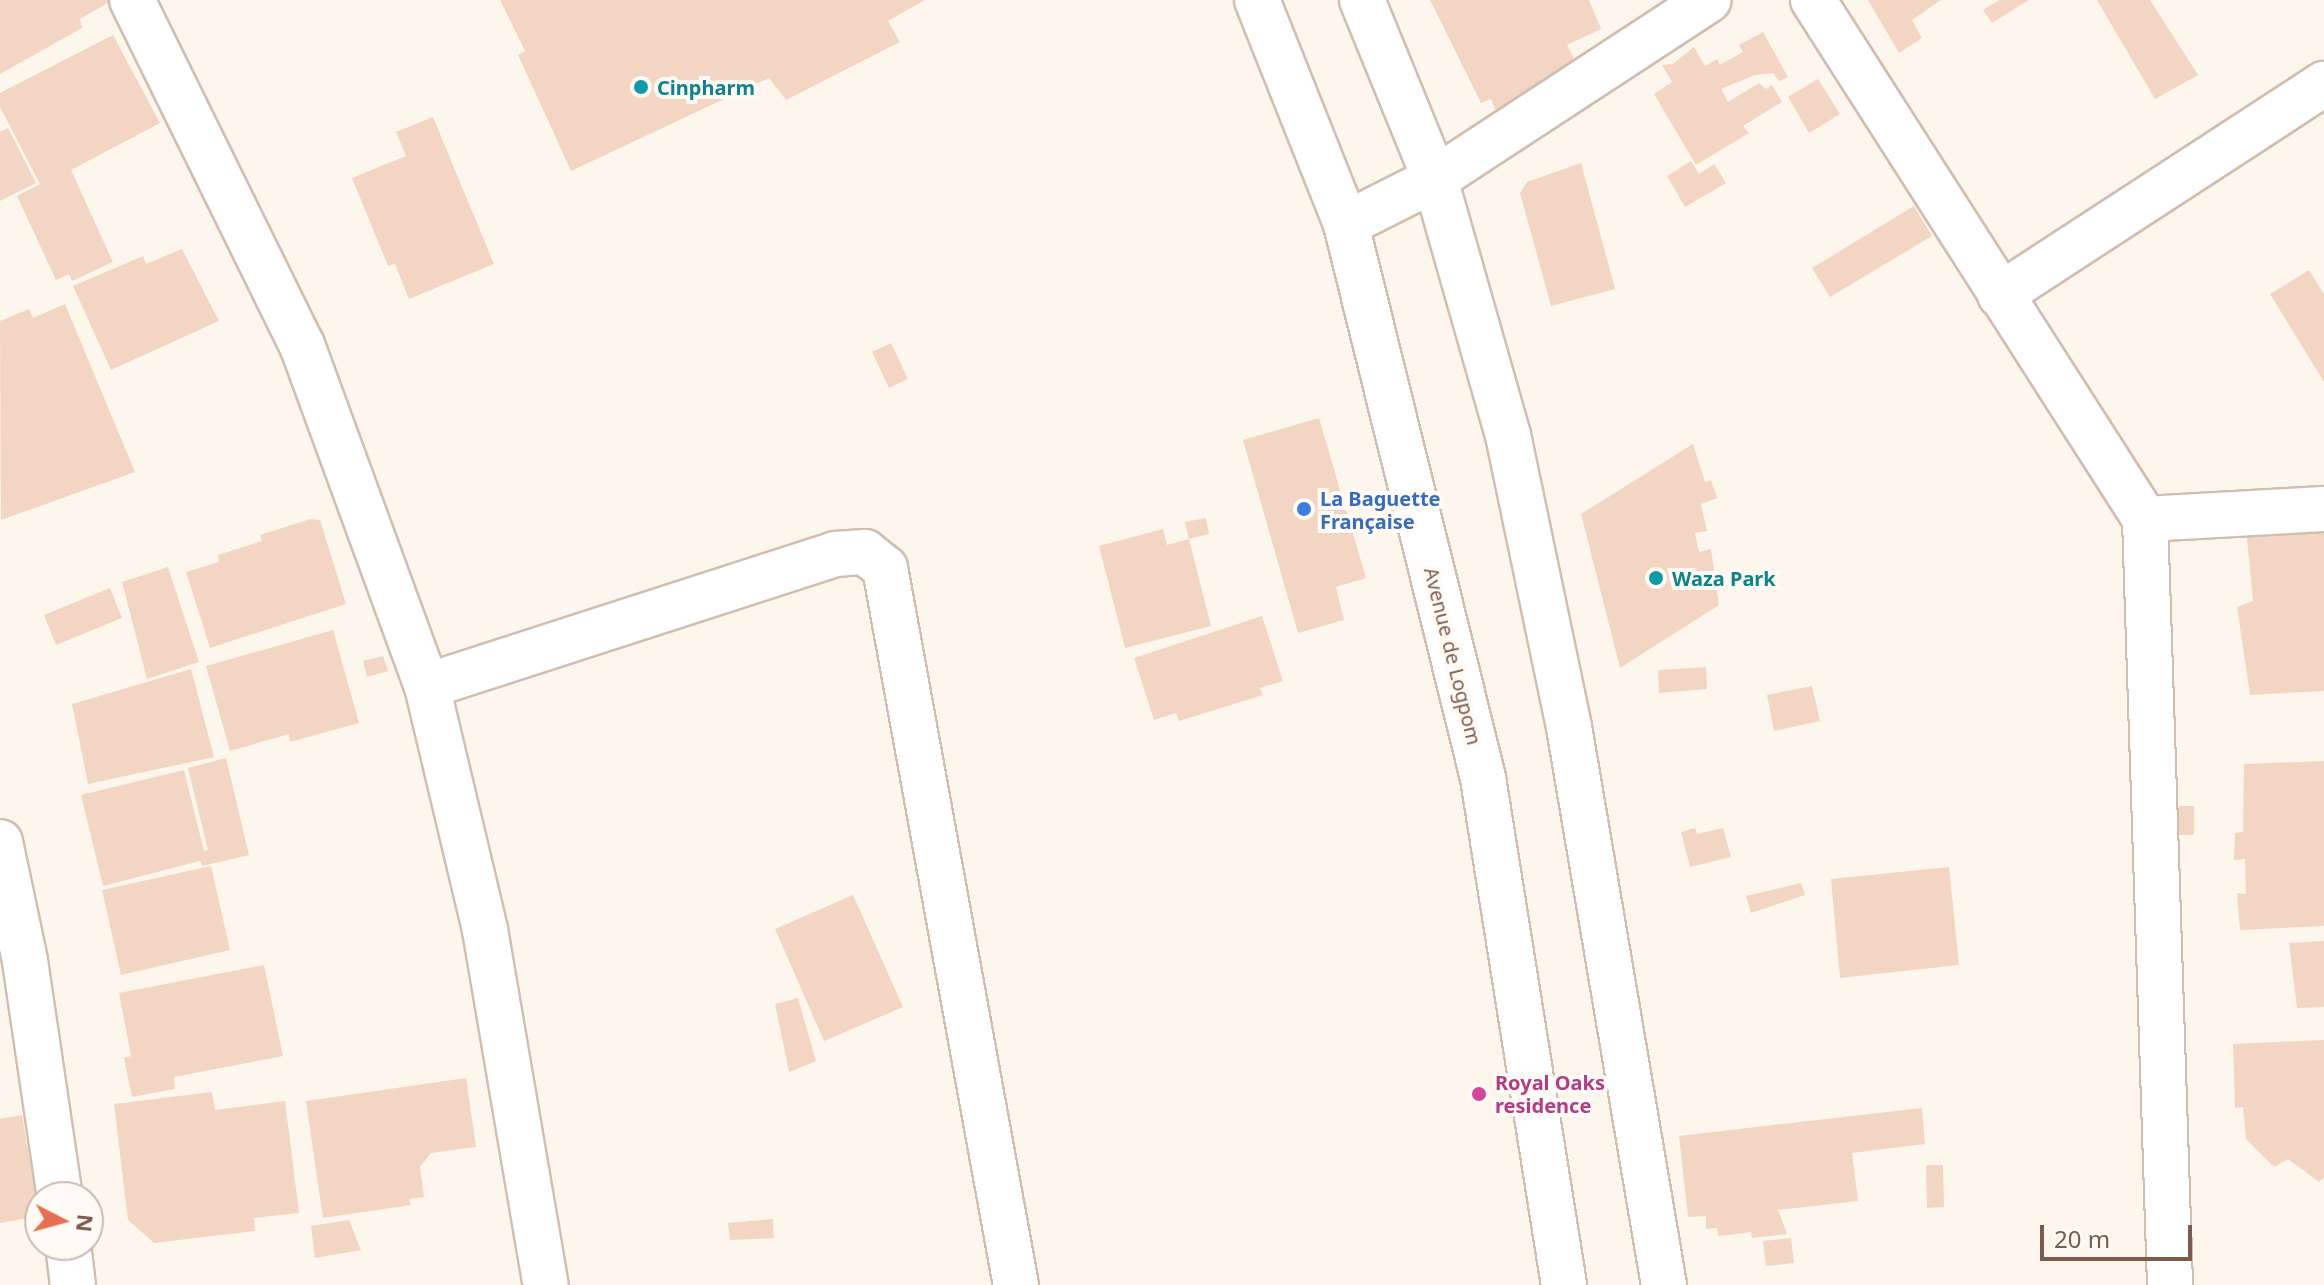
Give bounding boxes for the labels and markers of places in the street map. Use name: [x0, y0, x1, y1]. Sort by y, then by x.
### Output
place label: Cinpharm: [657, 75, 755, 99]
marker: Cinpharm: [632, 78, 650, 96]
place label: La Baguette Française: [1320, 486, 1441, 533]
marker: La Baguette Française: [1295, 500, 1313, 518]
place label: Waza Park: [1672, 566, 1776, 590]
marker: Waza Park: [1647, 569, 1665, 587]
place label: Royal Oaks residence: [1495, 1070, 1605, 1117]
marker: Royal Oaks residence: [1470, 1085, 1488, 1103]

